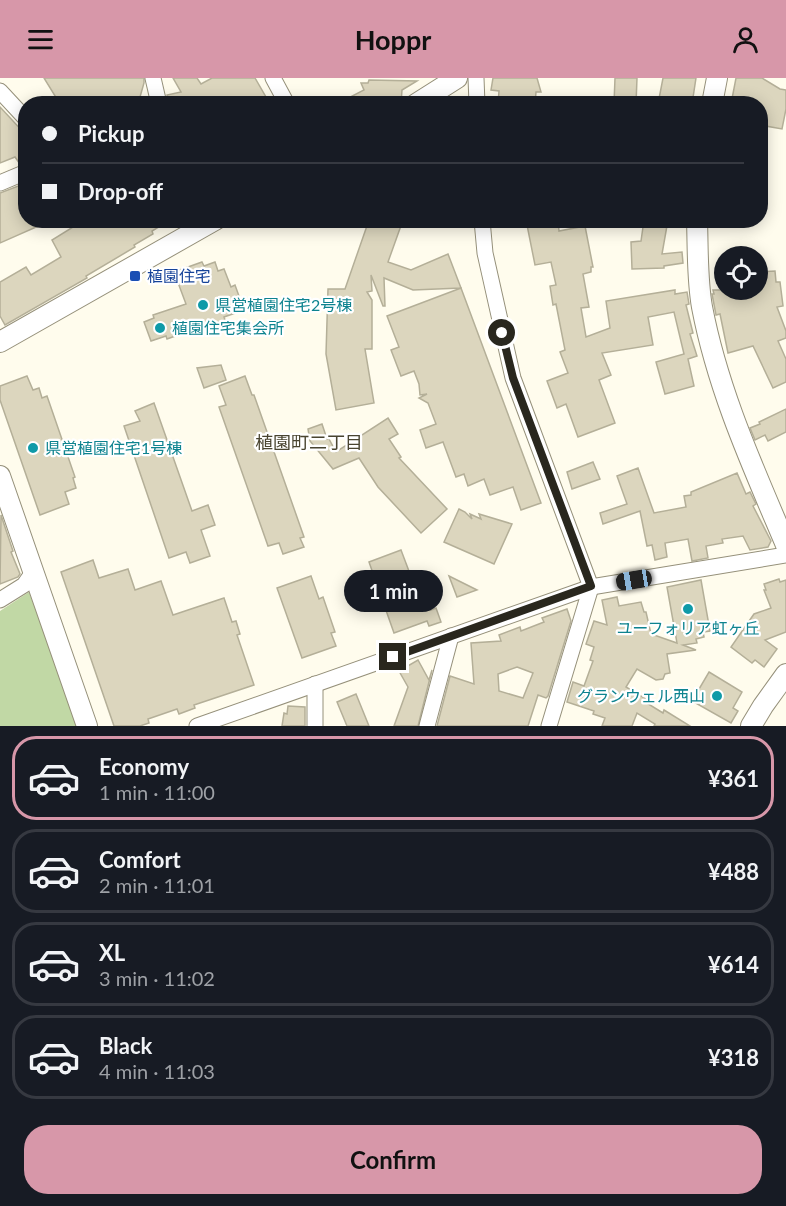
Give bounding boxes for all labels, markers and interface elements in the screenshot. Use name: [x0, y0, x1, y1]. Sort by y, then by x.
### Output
icon: menu: [24, 23, 57, 56]
text: Hoppr: [355, 23, 431, 56]
icon: person: [729, 23, 762, 56]
text: Pickup: [78, 120, 144, 147]
text: Drop-off: [78, 178, 163, 205]
map controls: [714, 246, 768, 300]
button: locate: [714, 246, 768, 300]
place label: 植園住宅: [147, 266, 211, 285]
marker: 植園住宅: [128, 269, 142, 283]
place label: 県営植園住宅2号棟: [215, 295, 352, 314]
marker: 県営植園住宅2号棟: [196, 298, 210, 312]
place label: 植園住宅集会所: [172, 318, 284, 337]
route start: [488, 319, 515, 346]
marker: 植園住宅集会所: [153, 321, 167, 335]
district label: 植園町二丁目: [255, 431, 363, 453]
place label: 県営植園住宅1号棟: [45, 438, 182, 457]
marker: 県営植園住宅1号棟: [26, 441, 40, 455]
car: [615, 568, 653, 592]
callout: 1 min: [344, 570, 442, 612]
text: 1 min: [369, 579, 418, 603]
marker: ユーフォリア虹ヶ丘: [681, 602, 695, 616]
place label: ユーフォリア虹ヶ丘: [616, 618, 760, 637]
route end: [379, 643, 406, 670]
place label: グランウェル西山: [577, 686, 705, 705]
marker: グランウェル西山: [710, 689, 724, 703]
icon: car: [27, 751, 81, 805]
text: Economy: [99, 753, 189, 780]
text: ¥361: [708, 765, 759, 792]
text: 1 min · 11:00: [99, 780, 215, 804]
icon: car: [27, 844, 81, 898]
text: Comfort: [99, 846, 181, 873]
text: ¥488: [708, 858, 759, 885]
text: 2 min · 11:01: [99, 873, 215, 897]
icon: car: [27, 937, 81, 991]
text: XL: [99, 939, 125, 966]
text: ¥614: [708, 951, 759, 978]
text: 3 min · 11:02: [99, 966, 215, 990]
icon: car: [27, 1030, 81, 1084]
text: Black: [99, 1032, 152, 1059]
text: ¥318: [708, 1044, 759, 1071]
text: 4 min · 11:03: [99, 1059, 215, 1083]
button: Confirm: [24, 1125, 762, 1194]

